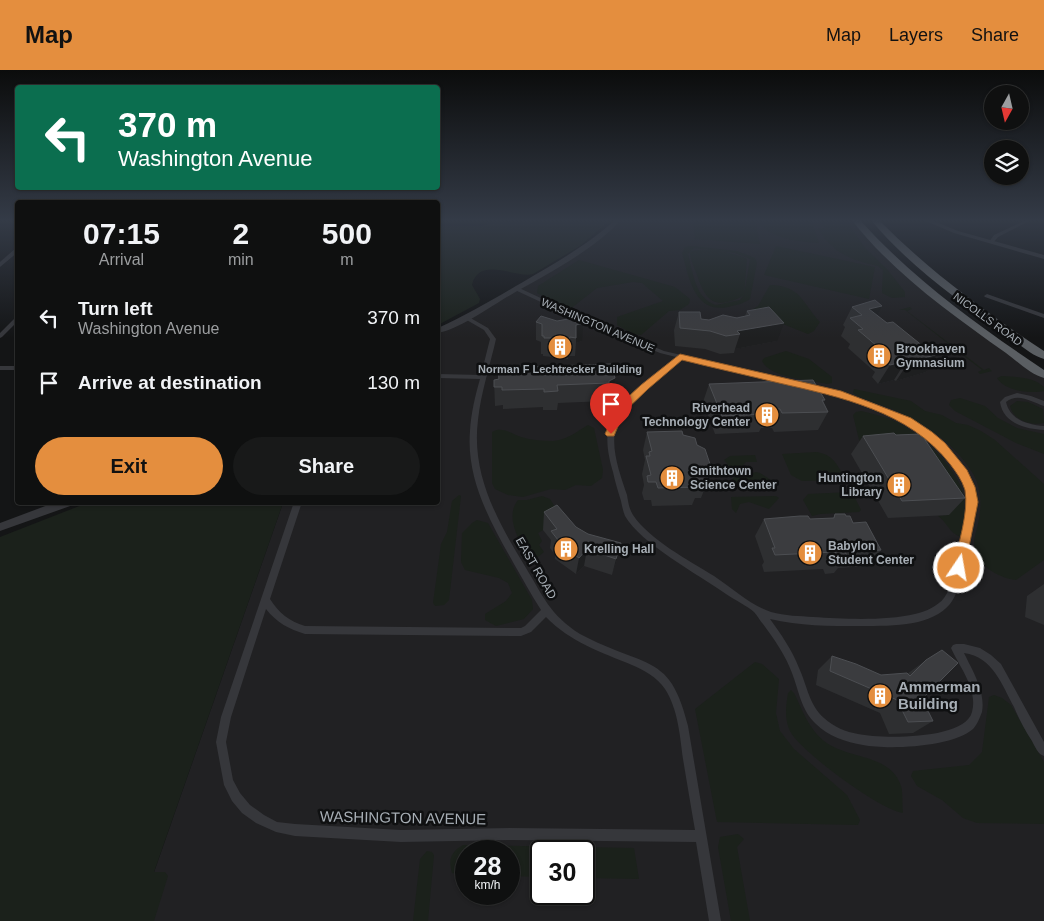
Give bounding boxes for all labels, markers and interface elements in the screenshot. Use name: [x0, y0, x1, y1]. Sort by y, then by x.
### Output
text: Map: [25, 21, 73, 48]
text: Map: [826, 25, 861, 45]
text: Layers: [889, 25, 943, 45]
text: Share: [971, 25, 1019, 45]
north arrow: [984, 85, 1029, 130]
map controls: [984, 85, 1029, 185]
icon: left: [35, 105, 100, 170]
text: 370 m: [118, 105, 217, 144]
button: layers: [984, 140, 1029, 185]
text: Washington Avenue: [118, 146, 312, 171]
text: 07:15: [83, 217, 160, 250]
text: 2: [232, 217, 249, 250]
text: 500: [322, 217, 372, 250]
text: Arrival: [99, 251, 144, 268]
text: min: [228, 251, 254, 268]
text: m: [340, 251, 353, 268]
street label: NICOLLS ROAD: [951, 290, 1025, 348]
street label: WASHINGTON AVENUE: [539, 296, 657, 354]
text: Turn left: [78, 298, 153, 319]
icon: left: [35, 304, 63, 332]
text: 370 m: [367, 307, 420, 328]
text: Washington Avenue: [78, 320, 219, 337]
building icon: Norman F Lechtrecker Building: [547, 334, 573, 360]
place label: Brookhaven Gymnasium: [896, 342, 965, 370]
building icon: Brookhaven Gymnasium: [866, 343, 892, 369]
place label: Norman F Lechtrecker Building: [478, 363, 642, 375]
icon: arrive: [35, 369, 63, 397]
text: Arrive at destination: [78, 372, 262, 393]
text: 130 m: [367, 372, 420, 393]
pin: [590, 383, 632, 434]
icon: arrive: [597, 390, 625, 418]
place label: Riverhead Technology Center: [642, 401, 750, 429]
building icon: Riverhead Technology Center: [754, 402, 780, 428]
button: Exit: [35, 437, 223, 495]
button: Share: [233, 437, 420, 495]
place label: Smithtown Science Center: [690, 464, 777, 492]
building icon: Smithtown Science Center: [659, 465, 685, 491]
place label: Huntington Library: [818, 471, 882, 499]
building icon: Huntington Library: [886, 472, 912, 498]
street label: EAST ROAD: [513, 535, 560, 602]
building icon: Krelling Hall: [553, 536, 579, 562]
place label: Babylon Student Center: [828, 539, 914, 567]
building icon: Babylon Student Center: [797, 540, 823, 566]
position arrow: [932, 541, 984, 593]
place label: Krelling Hall: [584, 542, 654, 556]
place label: Ammerman Building: [898, 678, 981, 712]
building icon: Ammerman Building: [867, 683, 893, 709]
street label: WASHINGTON AVENUE: [320, 808, 486, 827]
speed limit sign: 30: [530, 840, 595, 905]
text: 28: [474, 852, 501, 880]
text: km/h: [474, 878, 501, 892]

